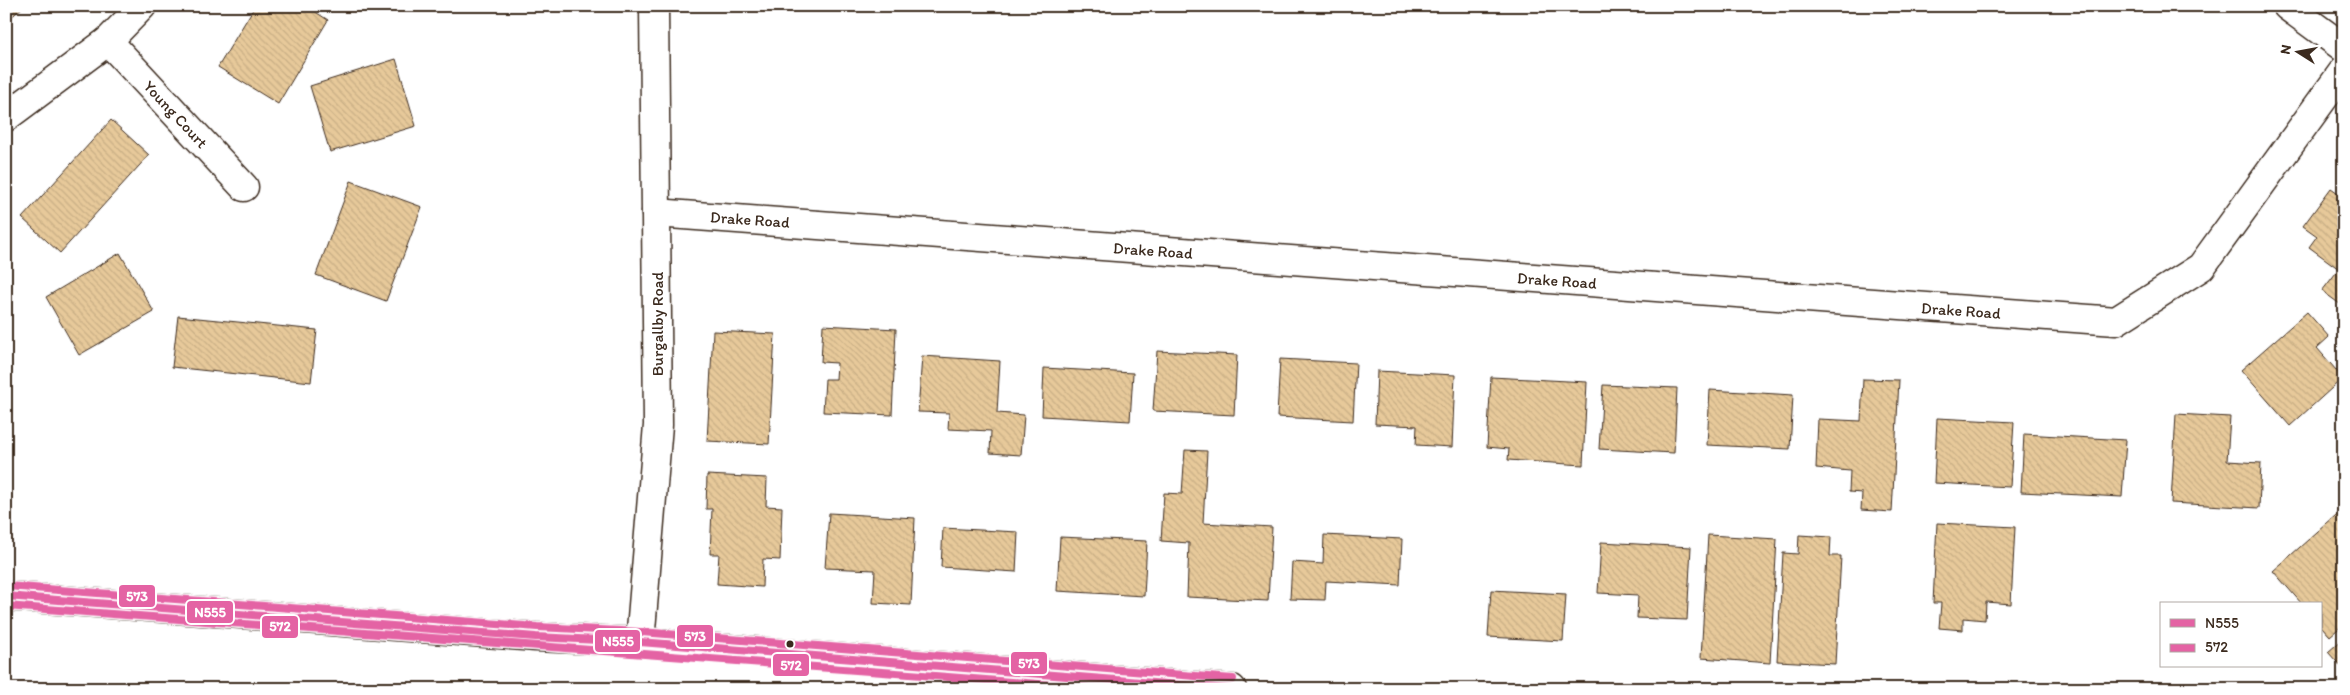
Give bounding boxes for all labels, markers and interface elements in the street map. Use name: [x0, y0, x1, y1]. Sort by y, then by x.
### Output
north arrow: [2272, 28, 2322, 78]
text: N: [2276, 43, 2295, 56]
street label: Young Court: [140, 77, 212, 152]
street label: Drake Road: [710, 207, 791, 232]
street label: Drake Road: [1113, 238, 1194, 263]
street label: Drake Road: [1517, 268, 1598, 293]
street label: Burgallby Road: [648, 272, 667, 376]
street label: Drake Road: [1921, 298, 2002, 323]
line badge: 573: [118, 584, 156, 608]
text: 573: [126, 588, 148, 605]
line badge: N555: [186, 600, 234, 624]
legend: [2160, 602, 2322, 668]
text: N555: [194, 604, 226, 621]
text: N555: [2205, 614, 2239, 632]
line badge: 572: [261, 615, 299, 639]
text: 572: [269, 618, 291, 635]
line badge: 573: [676, 624, 714, 648]
text: 573: [684, 628, 706, 645]
line badge: N555: [594, 629, 641, 653]
text: N555: [602, 633, 634, 650]
text: 572: [2205, 638, 2228, 656]
unlabelled marker: [785, 639, 795, 649]
line badge: 573: [1010, 651, 1048, 675]
line badge: 572: [772, 653, 810, 677]
text: 573: [1018, 655, 1040, 672]
text: 572: [780, 657, 802, 674]

